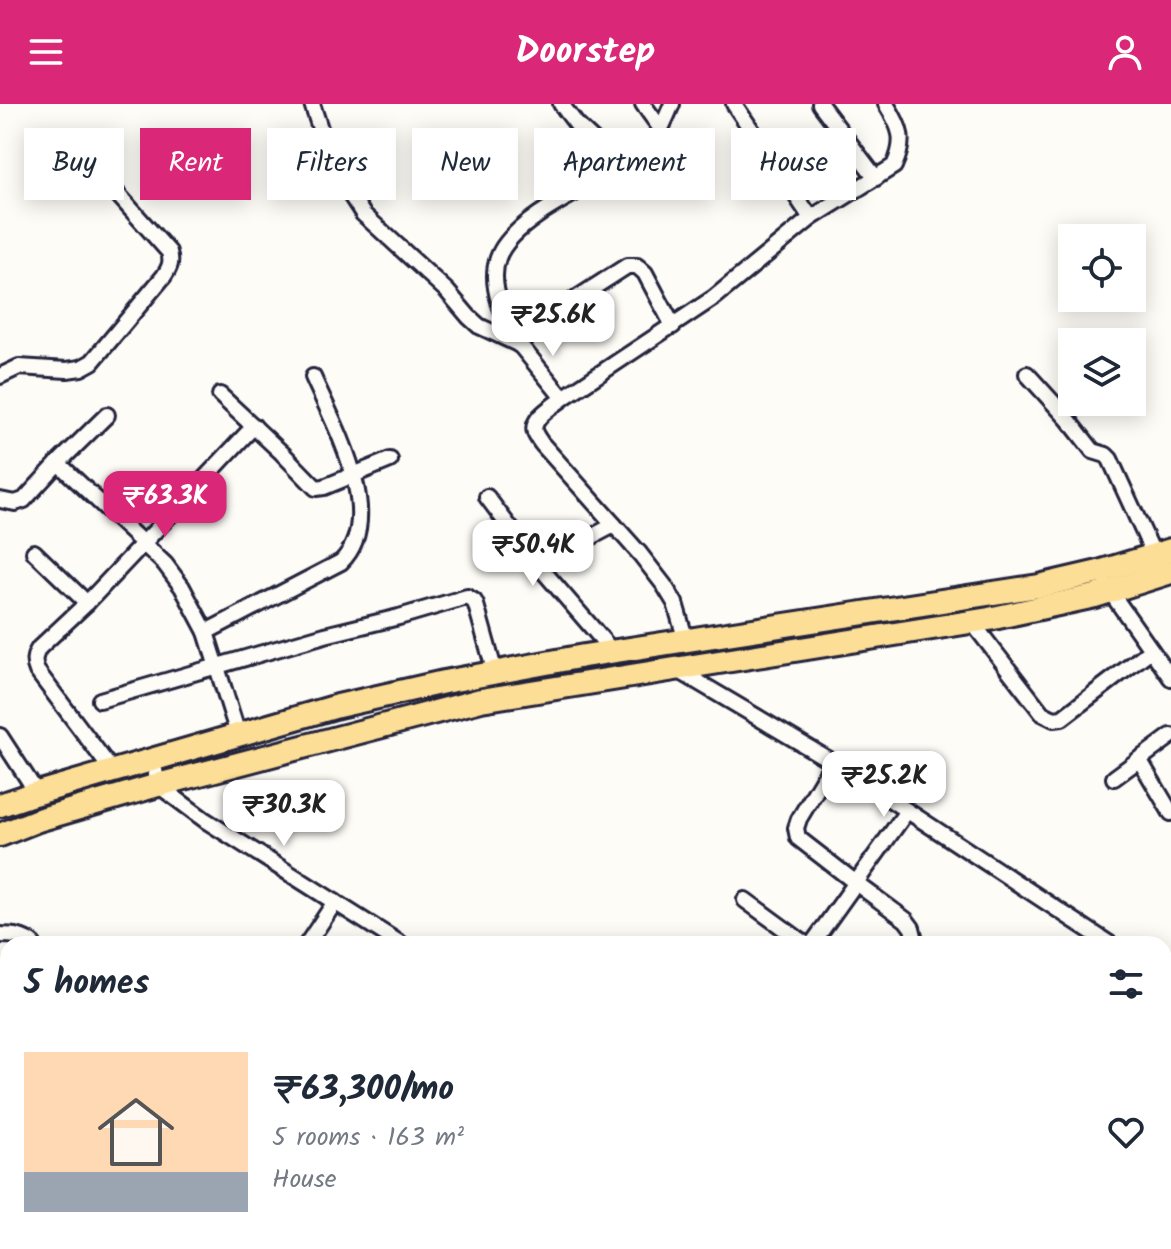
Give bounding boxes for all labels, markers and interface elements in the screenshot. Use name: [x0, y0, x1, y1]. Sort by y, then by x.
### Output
text: Doorstep: [516, 24, 655, 81]
icon: menu: [24, 30, 68, 74]
icon: person: [1103, 30, 1147, 74]
chip: Buy: [24, 128, 124, 200]
chip: Rent: [140, 128, 251, 200]
chip: Filters: [267, 128, 396, 200]
chip: New: [412, 128, 518, 200]
chip: Apartment: [534, 128, 715, 200]
chip: House: [731, 128, 856, 200]
map controls: [1058, 224, 1146, 416]
button: locate: [1058, 224, 1146, 312]
pin: ₹25.6K: [488, 290, 618, 358]
text: ₹25.6K: [510, 295, 596, 337]
button: layers: [1058, 328, 1146, 416]
pin: ₹63.3K: [100, 471, 230, 539]
text: ₹63.3K: [122, 476, 208, 518]
pin: ₹50.4K: [468, 520, 598, 588]
text: ₹50.4K: [490, 525, 576, 567]
pin: ₹25.2K: [819, 751, 949, 819]
text: ₹25.2K: [840, 756, 928, 798]
pin: ₹30.3K: [219, 780, 349, 848]
text: ₹30.3K: [241, 785, 327, 827]
text: 5 homes: [24, 957, 149, 1011]
icon: filters: [1104, 962, 1148, 1006]
text: ₹63,300/mo: [272, 1063, 454, 1117]
icon: home: [88, 1084, 184, 1180]
icon: heart: [1104, 1110, 1148, 1154]
text: 5 rooms · 163 m²: [272, 1117, 464, 1159]
text: House: [272, 1159, 336, 1201]

